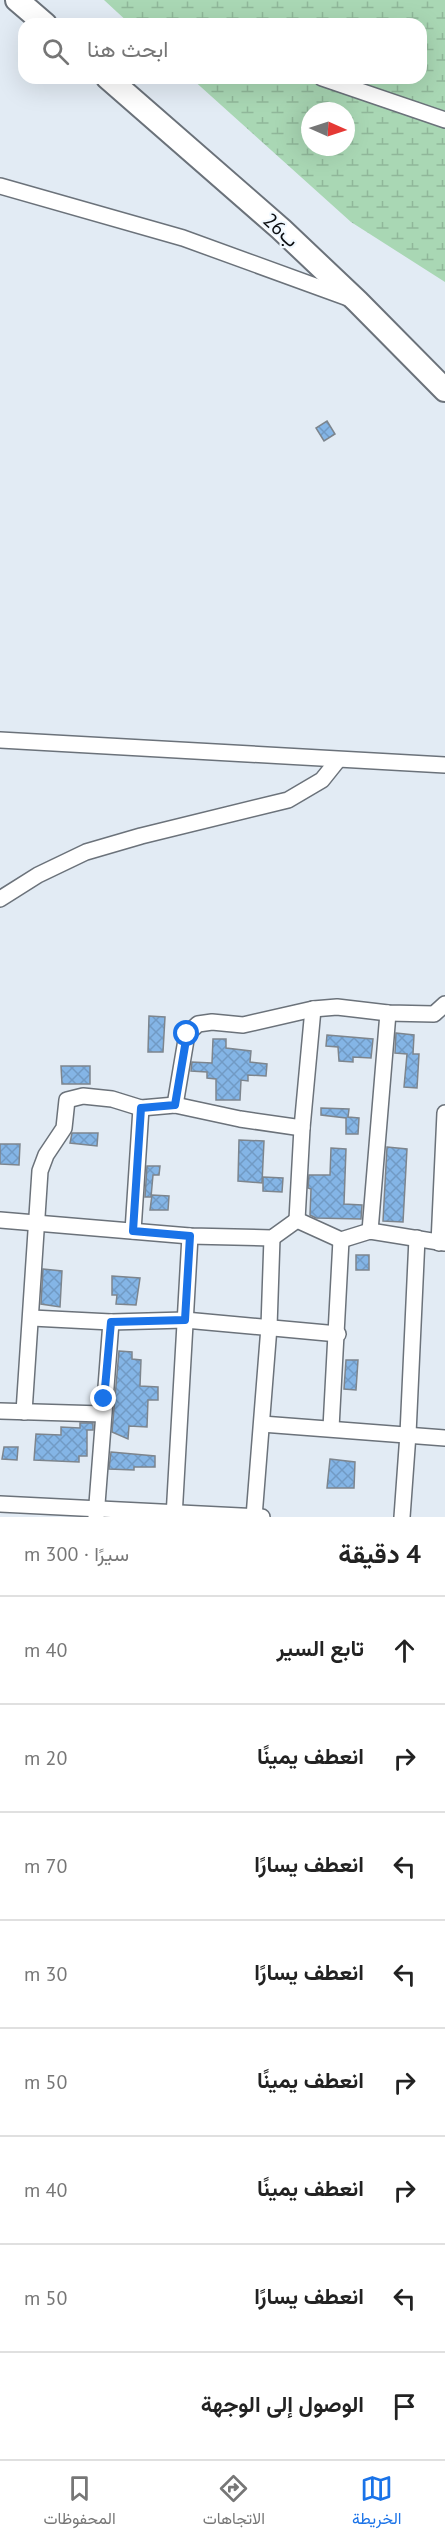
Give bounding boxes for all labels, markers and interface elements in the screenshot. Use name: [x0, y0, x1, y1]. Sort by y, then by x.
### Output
search box: [18, 18, 427, 84]
icon: search: [39, 35, 72, 68]
text: ابحث هنا: [87, 35, 168, 63]
north arrow: [301, 102, 355, 156]
street label: 26ب: [258, 207, 304, 253]
route start: [173, 1020, 199, 1046]
route end: [90, 1385, 116, 1411]
text: 4 دقيقة: [338, 1537, 421, 1570]
text: سيرًا · 300 m: [24, 1541, 129, 1567]
text: تابع السير: [276, 1634, 364, 1662]
icon: ahead: [388, 1634, 421, 1667]
text: 40 m: [24, 1637, 67, 1663]
text: انعطف يمينًا: [257, 1742, 364, 1770]
icon: right: [388, 1742, 421, 1775]
text: 20 m: [24, 1745, 67, 1771]
text: انعطف يسارًا: [254, 1850, 364, 1878]
icon: left: [388, 1850, 421, 1883]
text: 70 m: [24, 1853, 67, 1879]
text: انعطف يسارًا: [254, 1958, 364, 1986]
icon: left: [388, 1958, 421, 1991]
text: 30 m: [24, 1961, 67, 1987]
text: انعطف يمينًا: [257, 2066, 364, 2094]
icon: right: [388, 2066, 421, 2099]
text: 50 m: [24, 2069, 67, 2095]
text: انعطف يمينًا: [257, 2174, 364, 2202]
icon: right: [388, 2174, 421, 2207]
text: 40 m: [24, 2177, 67, 2203]
text: انعطف يسارًا: [254, 2282, 364, 2310]
icon: left: [388, 2282, 421, 2315]
text: 50 m: [24, 2285, 67, 2311]
text: الوصول إلى الوجهة: [201, 2390, 364, 2418]
icon: arrive: [388, 2390, 421, 2423]
tab: المحفوظات: [44, 2472, 116, 2533]
tab: الاتجاهات: [203, 2472, 265, 2533]
tab: الخريطة: [352, 2472, 401, 2533]

